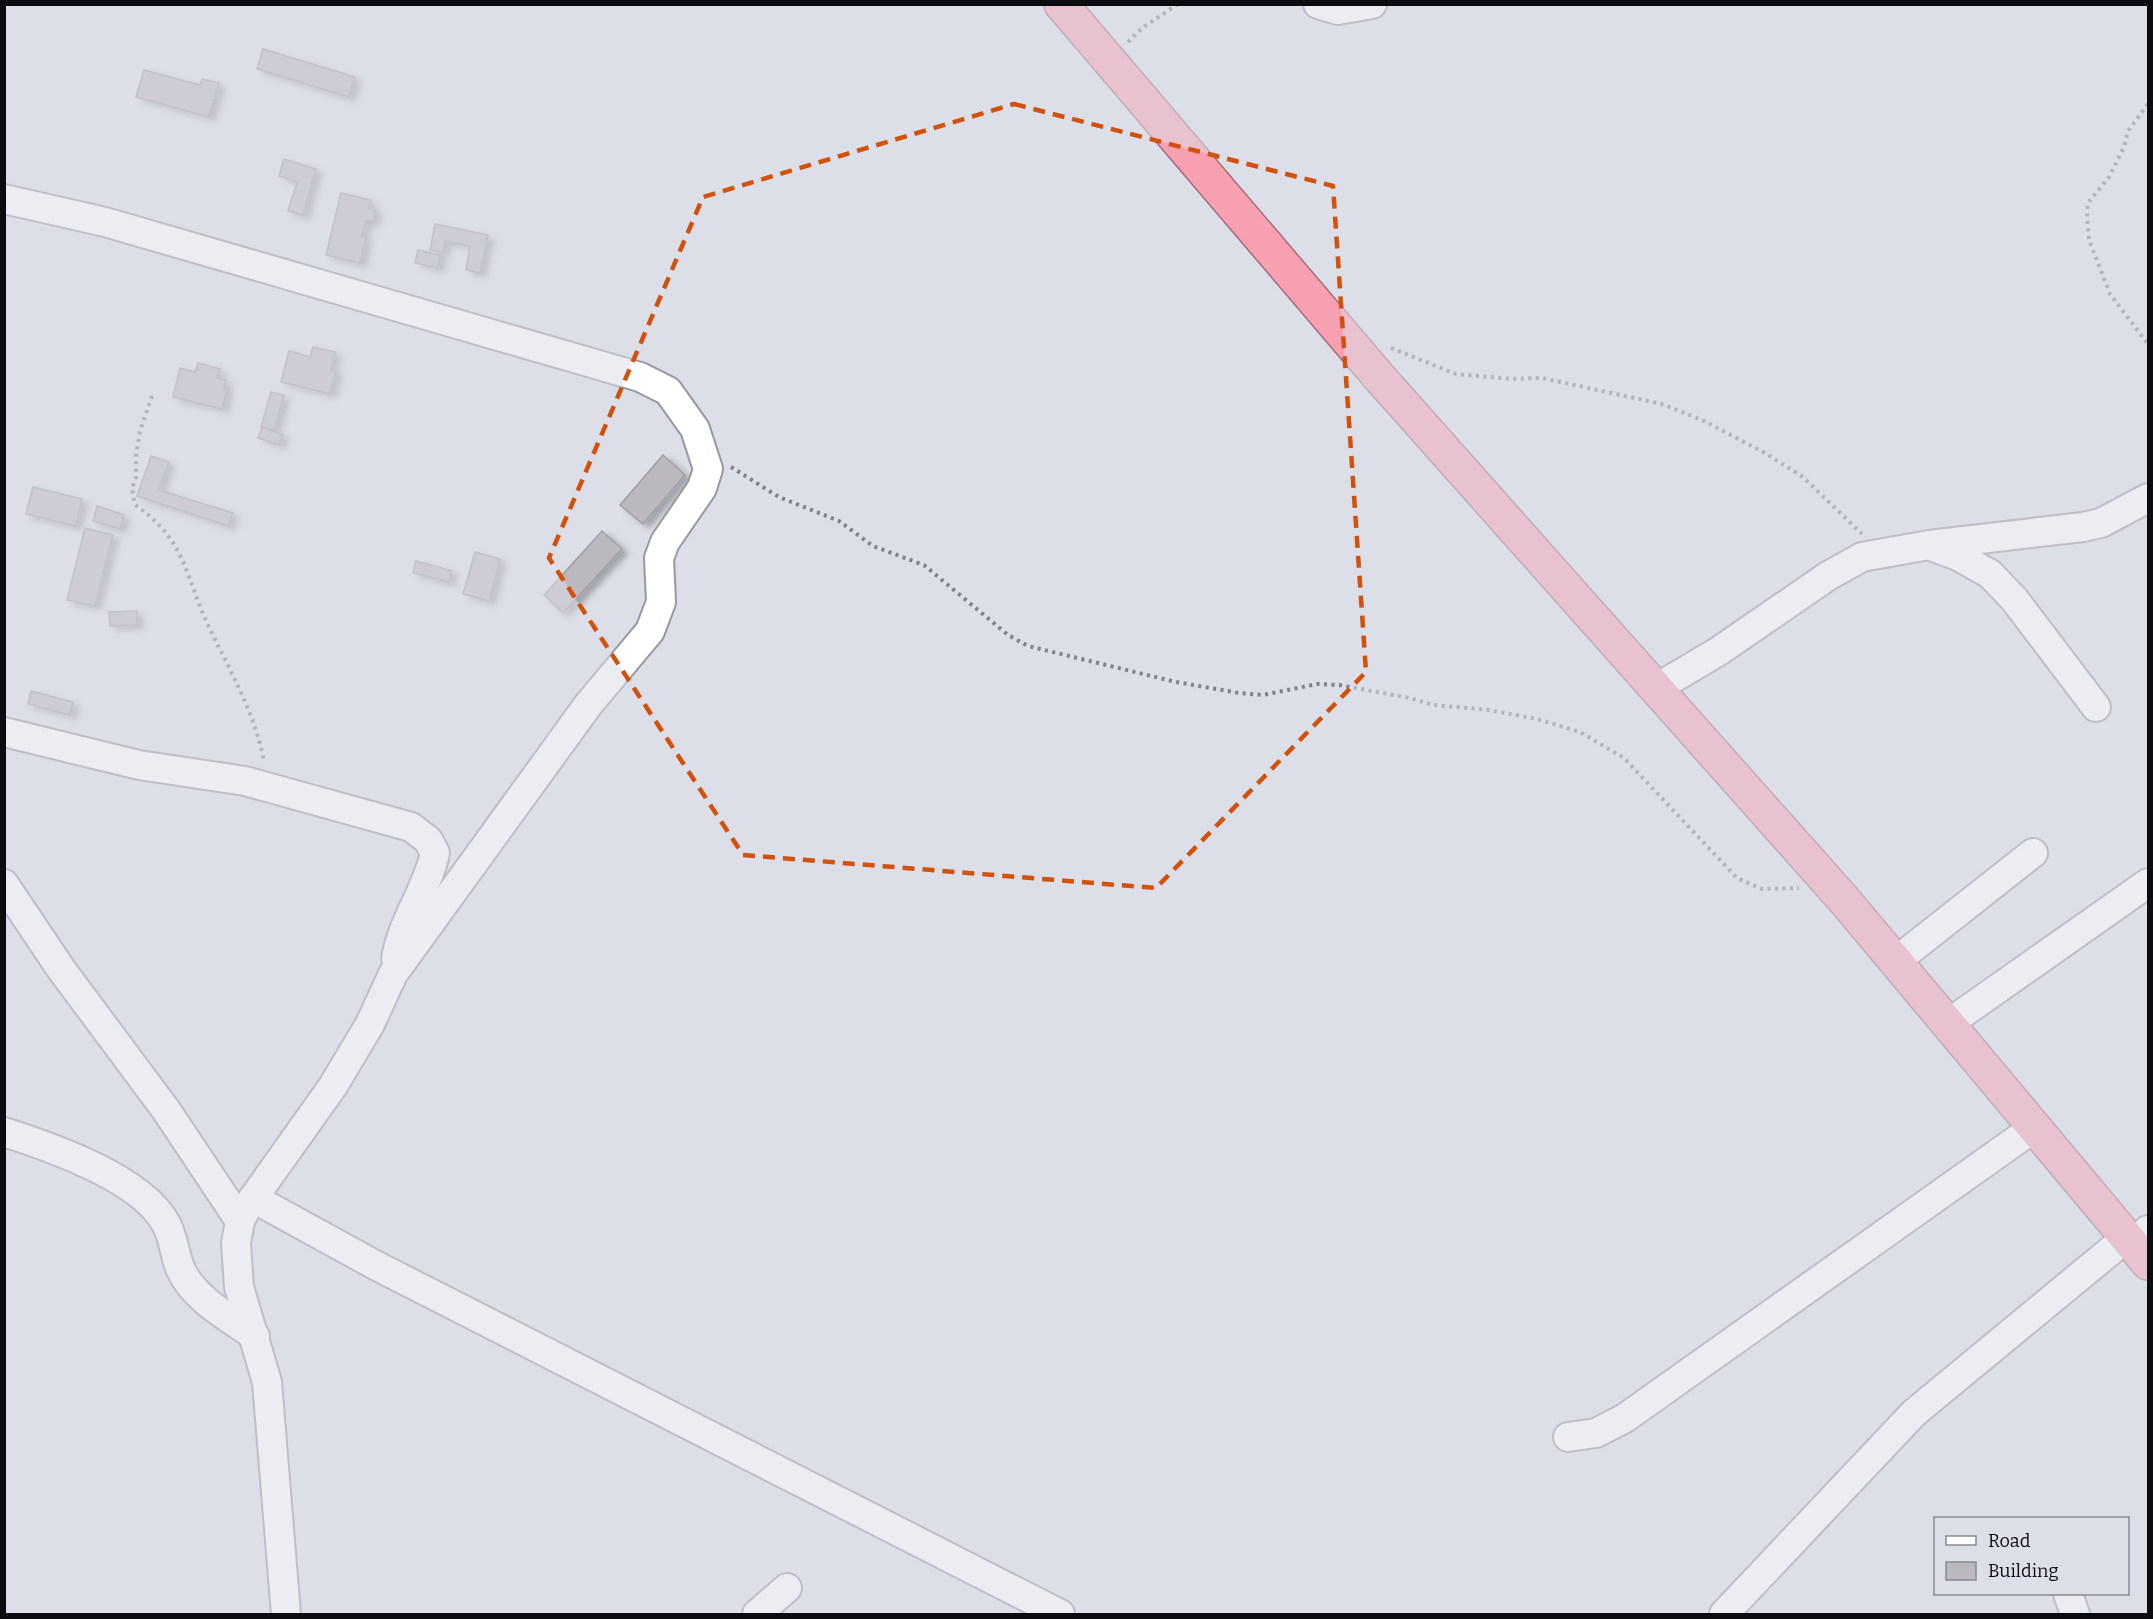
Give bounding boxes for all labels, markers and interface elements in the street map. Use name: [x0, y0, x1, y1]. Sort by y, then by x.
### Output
legend: [1934, 1517, 2129, 1595]
text: Road: [1988, 1530, 2031, 1552]
text: Building: [1988, 1560, 2059, 1582]

